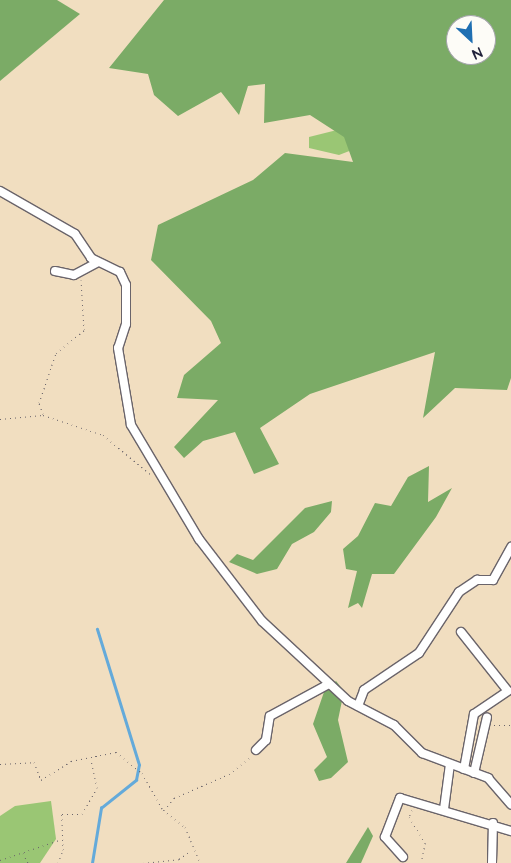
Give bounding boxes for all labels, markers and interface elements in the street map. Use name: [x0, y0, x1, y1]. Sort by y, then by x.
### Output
north arrow: [446, 15, 496, 65]
text: N: [469, 42, 485, 64]

